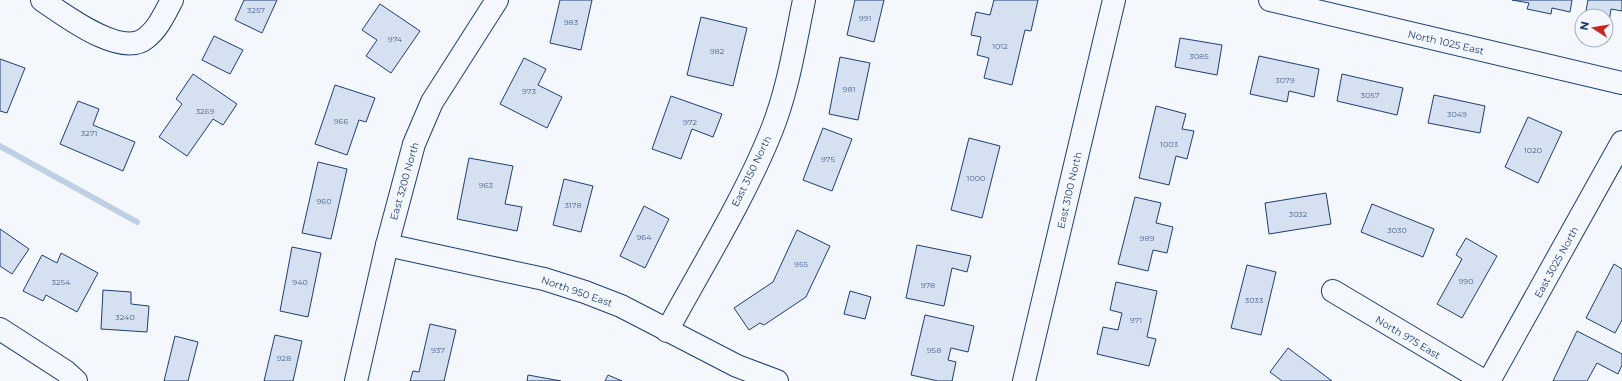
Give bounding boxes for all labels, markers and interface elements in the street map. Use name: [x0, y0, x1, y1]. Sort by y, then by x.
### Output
house number: 3257: [247, 5, 265, 15]
north arrow: [1574, 8, 1614, 48]
house number: 991: [859, 13, 871, 23]
house number: 983: [564, 17, 579, 27]
text: N: [1576, 20, 1592, 32]
street label: North 1025 East: [1407, 27, 1485, 58]
house number: 974: [388, 34, 403, 44]
house number: 1012: [992, 41, 1008, 51]
house number: 982: [710, 46, 725, 56]
house number: 3085: [1189, 51, 1209, 61]
house number: 3079: [1275, 75, 1295, 85]
house number: 981: [843, 84, 855, 94]
house number: 973: [522, 86, 536, 96]
house number: 3057: [1361, 90, 1380, 100]
house number: 3269: [196, 106, 214, 116]
house number: 3049: [1447, 109, 1467, 119]
house number: 966: [334, 116, 348, 126]
house number: 972: [683, 117, 697, 127]
house number: 3271: [81, 128, 97, 138]
street label: East 3150 North: [729, 133, 774, 209]
house number: 1003: [1160, 139, 1178, 149]
street label: East 3200 North: [387, 141, 422, 222]
house number: 1020: [1524, 145, 1542, 155]
street label: East 3100 North: [1054, 150, 1085, 230]
house number: 975: [821, 154, 835, 164]
house number: 1000: [967, 173, 985, 183]
house number: 963: [479, 180, 494, 190]
house number: 960: [316, 196, 332, 206]
house number: 3178: [564, 200, 582, 210]
house number: 3032: [1289, 209, 1308, 219]
street label: East 3025 North: [1531, 224, 1581, 300]
house number: 3030: [1387, 225, 1407, 235]
house number: 964: [636, 232, 652, 242]
house number: 989: [1140, 233, 1155, 243]
house number: 955: [794, 259, 808, 269]
street label: North 950 East: [540, 273, 614, 310]
house number: 990: [1458, 276, 1474, 286]
house number: 3254: [52, 277, 71, 287]
house number: 940: [292, 277, 308, 287]
house number: 978: [921, 280, 935, 290]
house number: 3033: [1245, 295, 1264, 305]
house number: 3240: [115, 312, 135, 322]
street label: North 975 East: [1373, 313, 1443, 362]
house number: 971: [1130, 315, 1142, 325]
house number: 937: [431, 345, 445, 355]
house number: 958: [927, 345, 941, 355]
house number: 928: [277, 353, 291, 363]

